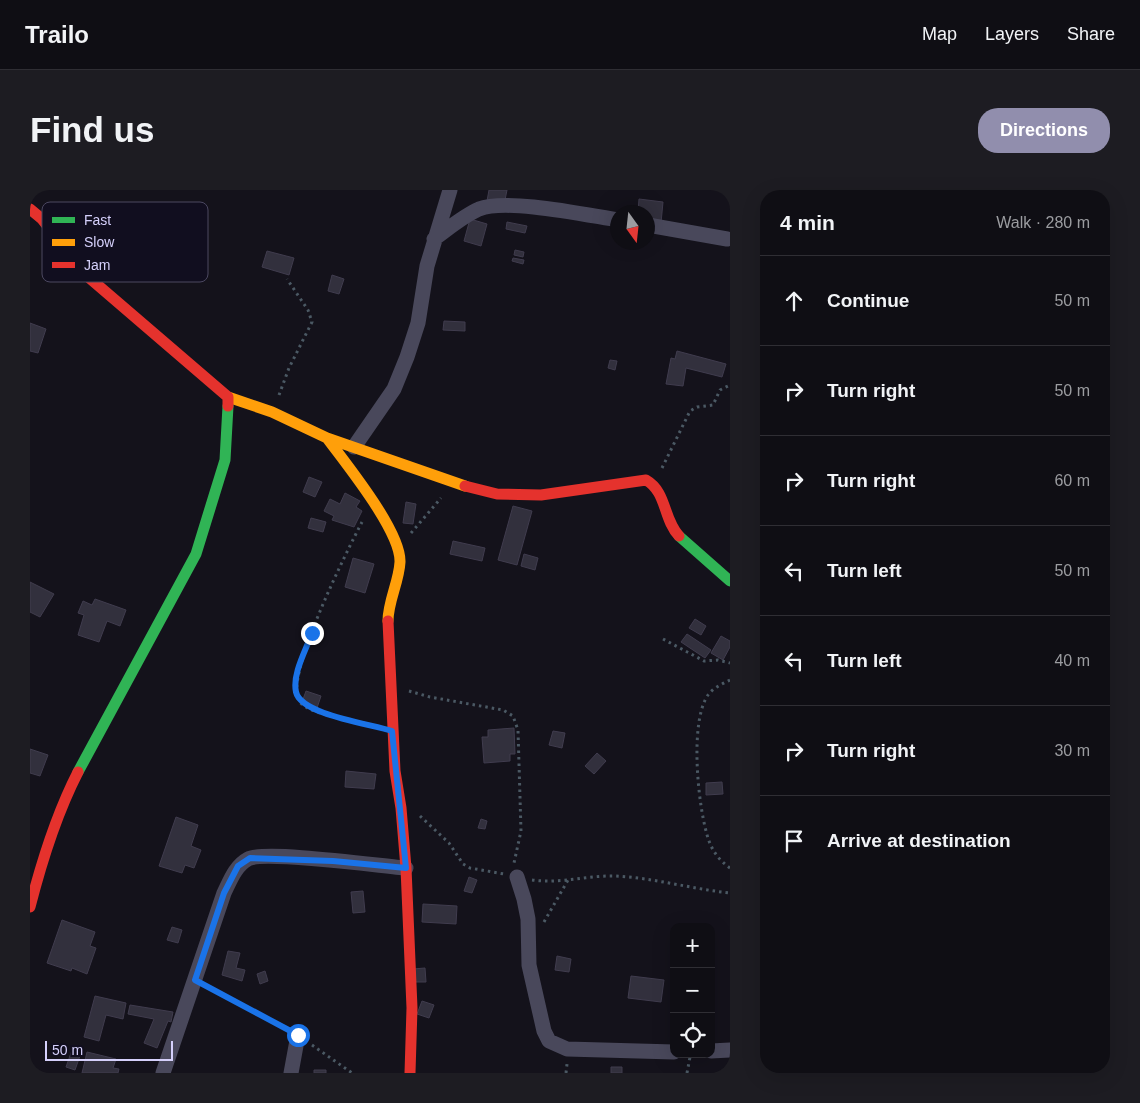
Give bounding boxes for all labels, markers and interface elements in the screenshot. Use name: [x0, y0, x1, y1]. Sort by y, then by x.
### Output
text: Trailo: [25, 21, 89, 48]
text: Map: [922, 24, 957, 44]
text: Layers: [985, 24, 1039, 44]
text: Share: [1067, 24, 1115, 44]
button: Directions: [978, 108, 1110, 153]
text: Find us: [30, 110, 154, 149]
legend: [42, 202, 208, 282]
north arrow: [610, 205, 655, 250]
text: 4 min: [780, 211, 835, 234]
text: Fast: [84, 212, 111, 228]
text: Walk · 280 m: [996, 214, 1090, 231]
text: Slow: [84, 234, 115, 250]
text: Jam: [84, 257, 110, 273]
icon: ahead: [780, 287, 808, 315]
text: Continue: [827, 290, 909, 311]
text: 50 m: [1054, 292, 1090, 309]
icon: right: [780, 377, 808, 405]
text: Turn right: [827, 380, 915, 401]
text: 50 m: [1054, 382, 1090, 399]
icon: right: [780, 467, 808, 495]
text: Turn right: [827, 470, 915, 491]
text: 60 m: [1054, 472, 1090, 489]
icon: left: [780, 557, 808, 585]
text: Turn left: [827, 560, 902, 581]
text: 50 m: [1054, 562, 1090, 579]
route end: [301, 622, 324, 645]
icon: left: [780, 647, 808, 675]
text: Turn left: [827, 650, 902, 671]
text: 40 m: [1054, 652, 1090, 669]
icon: right: [780, 737, 808, 765]
text: Turn right: [827, 740, 915, 761]
text: 30 m: [1054, 742, 1090, 759]
icon: arrive: [780, 827, 808, 855]
text: Arrive at destination: [827, 830, 1011, 851]
map controls: [670, 923, 715, 1058]
button: +: [670, 923, 715, 968]
button: −: [670, 968, 715, 1013]
button: locate: [670, 1013, 715, 1058]
route start: [287, 1024, 310, 1047]
scale bar: [45, 1038, 172, 1061]
text: 50 m: [52, 1042, 83, 1058]

